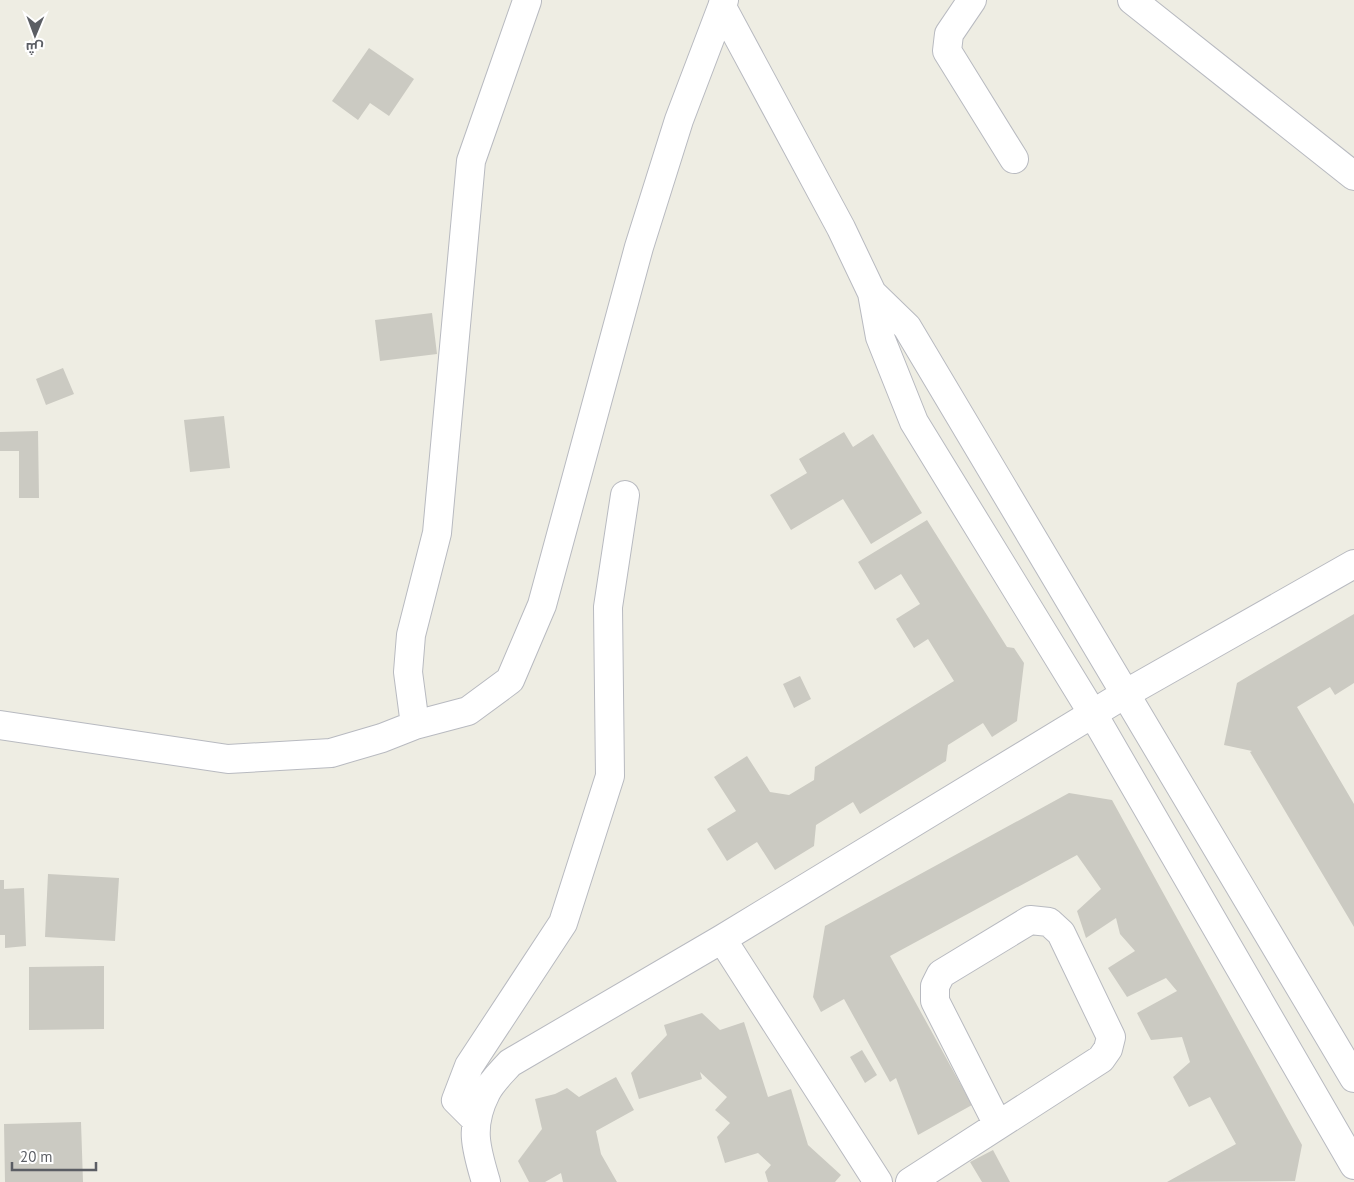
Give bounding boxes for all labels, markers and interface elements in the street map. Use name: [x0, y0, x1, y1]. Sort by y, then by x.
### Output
north arrow: [10, 10, 60, 60]
text: ش: [26, 39, 44, 57]
scale bar: [12, 1140, 96, 1172]
text: 20 m: [20, 1147, 53, 1166]

